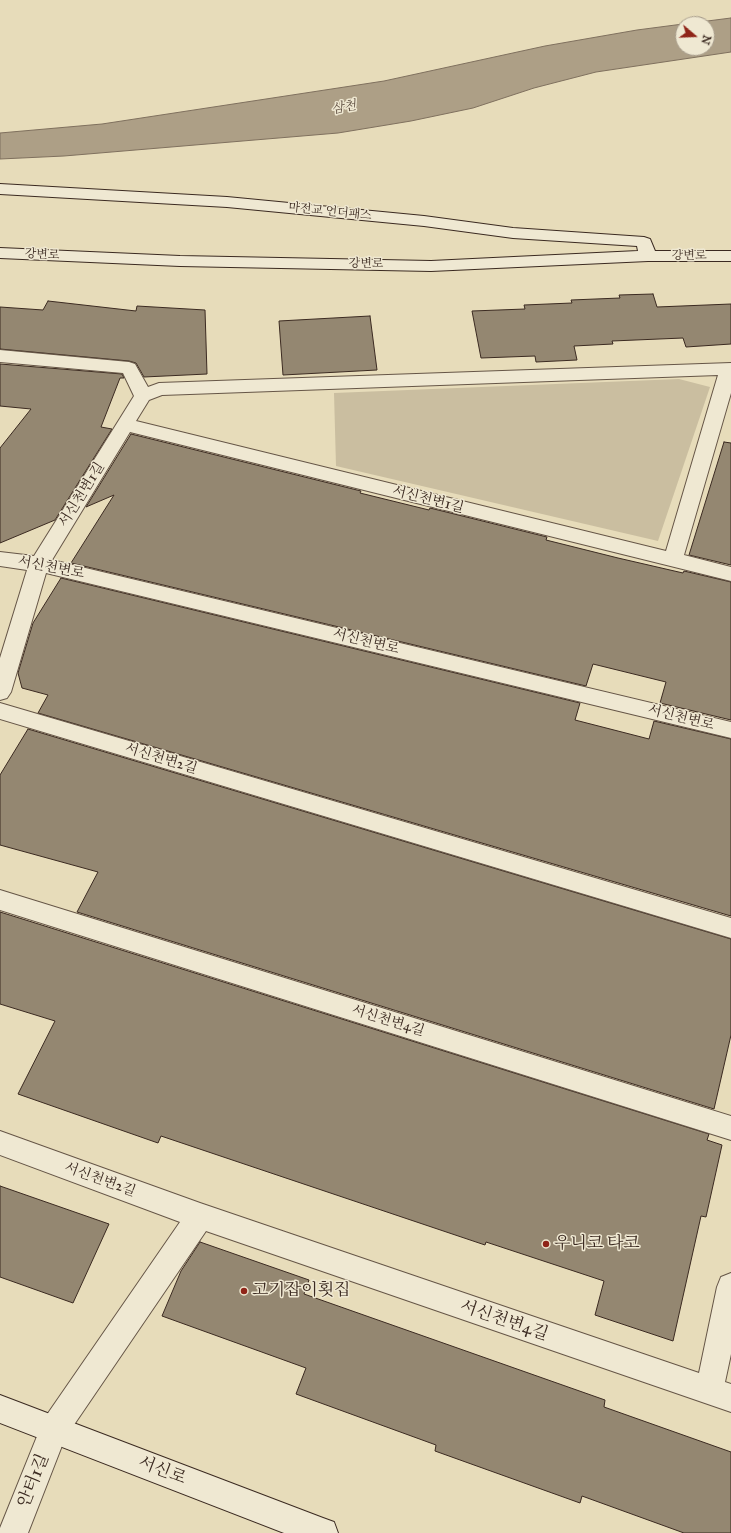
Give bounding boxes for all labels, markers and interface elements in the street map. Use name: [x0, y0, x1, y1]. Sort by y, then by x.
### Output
north arrow: [675, 16, 715, 56]
text: N: [698, 33, 714, 46]
water label: 삼천: [330, 98, 358, 118]
street label: 마전교 언더패스: [288, 200, 372, 224]
street label: 강변로: [24, 247, 60, 263]
street label: 강변로: [672, 249, 706, 263]
street label: 강변로: [348, 256, 384, 272]
street label: 서신천변1길: [55, 460, 109, 530]
street label: 서신천변1길: [390, 483, 466, 517]
street label: 서신천변로: [16, 553, 86, 583]
street label: 서신천변로: [331, 626, 401, 658]
street label: 서신천변로: [646, 702, 716, 734]
street label: 서신천변2길: [123, 740, 199, 778]
street label: 서신천변4길: [349, 1002, 427, 1040]
street label: 서신천변2길: [62, 1159, 138, 1201]
place label: 우니코 타코: [554, 1234, 640, 1254]
marker: 우니코 타코: [541, 1239, 551, 1249]
place label: 고기잡이횟집: [252, 1281, 351, 1301]
marker: 고기잡이횟집: [239, 1286, 249, 1296]
street label: 서신천변4길: [457, 1296, 551, 1346]
street label: 안터1길: [14, 1451, 54, 1511]
street label: 서신로: [135, 1453, 189, 1489]

